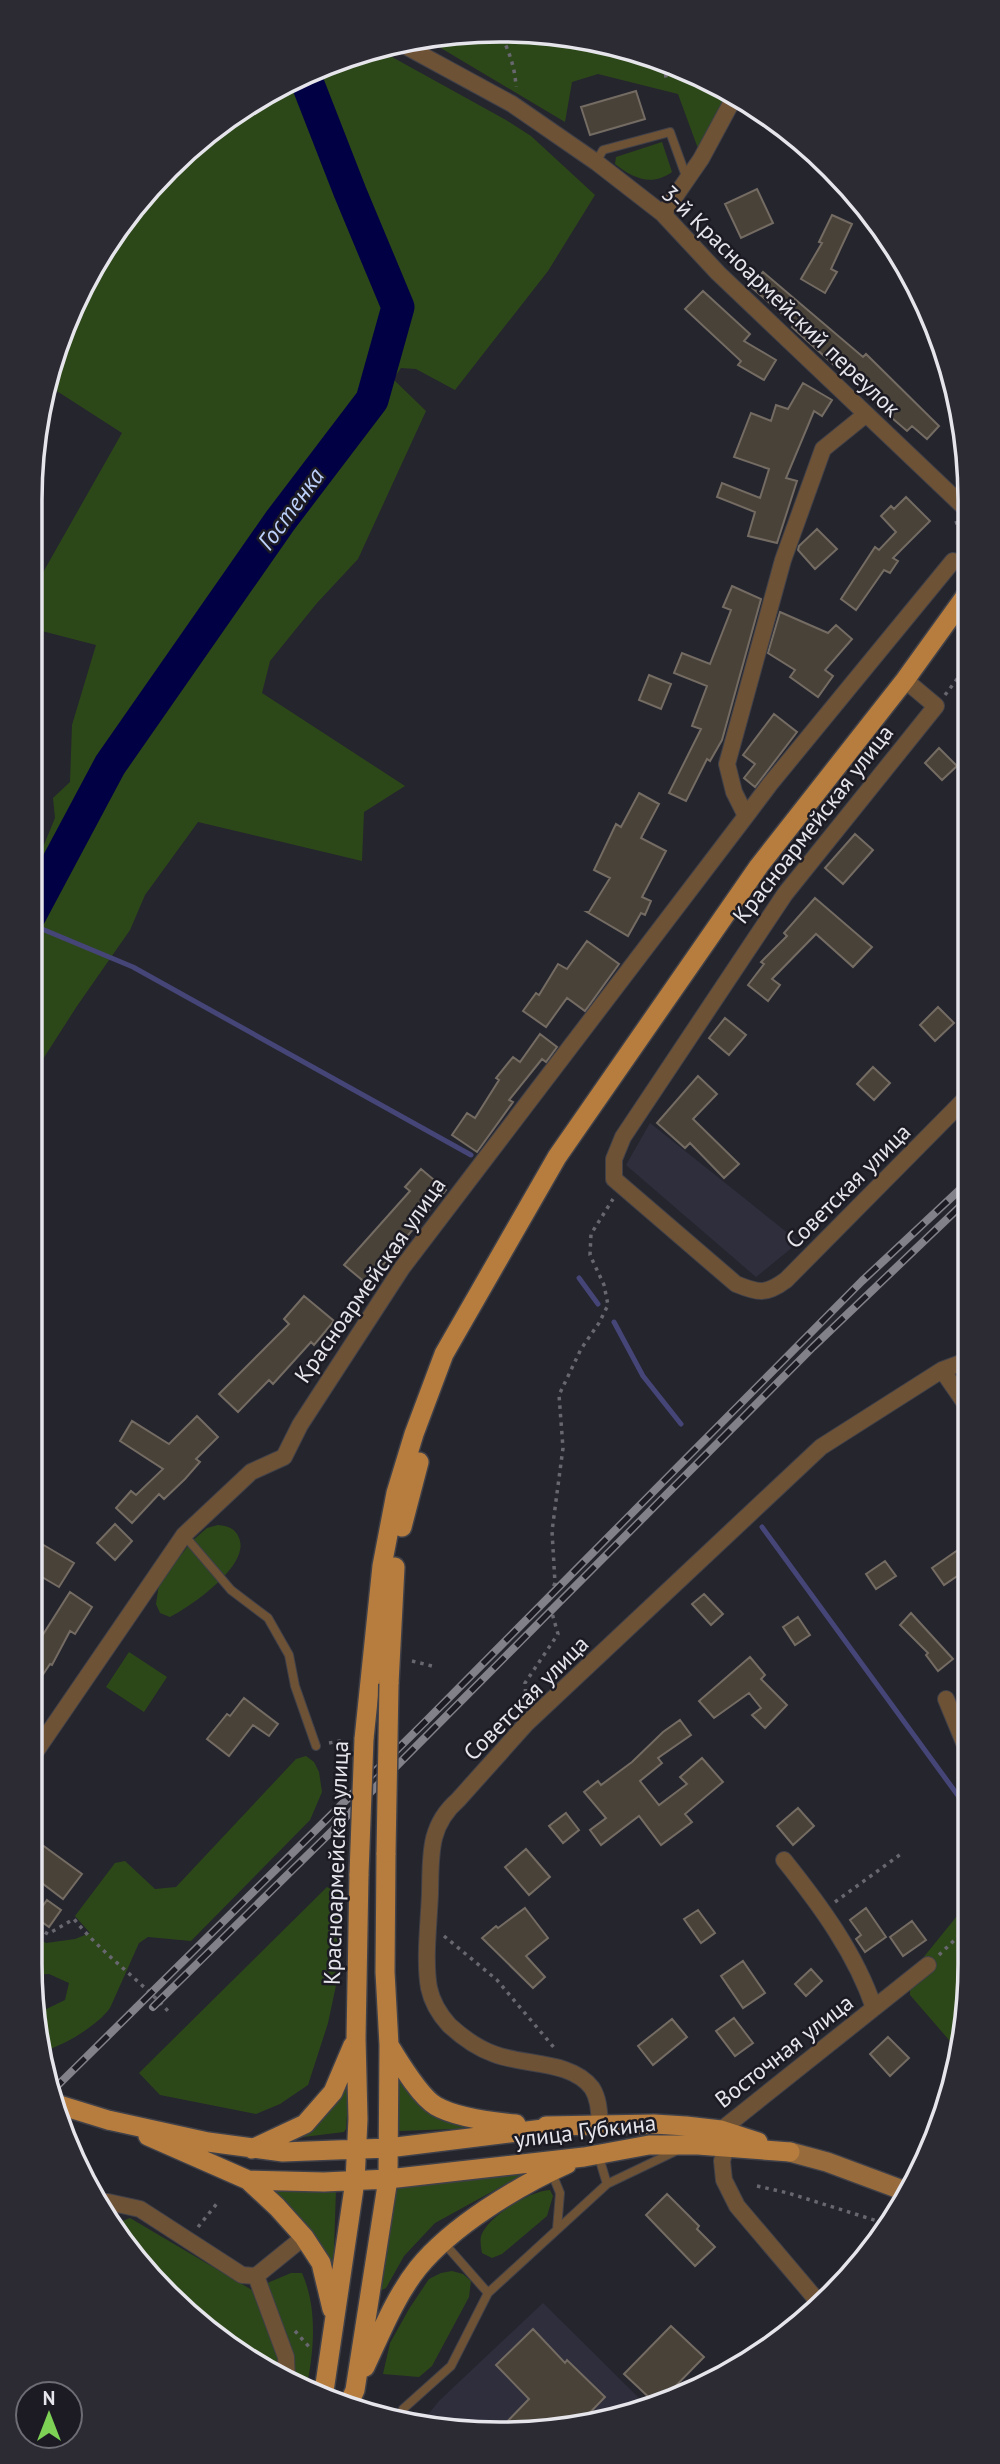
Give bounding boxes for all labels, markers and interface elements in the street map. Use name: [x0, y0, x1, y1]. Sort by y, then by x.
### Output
street label: 3-й Красноармейский переулок: [656, 179, 907, 423]
water label: Гостенка: [250, 461, 331, 556]
street label: Красноармейская улица: [726, 719, 899, 929]
street label: Советская улица: [779, 1117, 916, 1254]
street label: Красноармейская улица: [288, 1171, 452, 1388]
street label: Советская улица: [457, 1629, 594, 1766]
street label: Красноармейская улица: [317, 1740, 354, 1986]
street label: Восточная улица: [709, 1988, 859, 2114]
street label: улица Губкина: [512, 2107, 658, 2154]
north arrow: [14, 2380, 84, 2450]
text: N: [43, 2386, 55, 2410]

